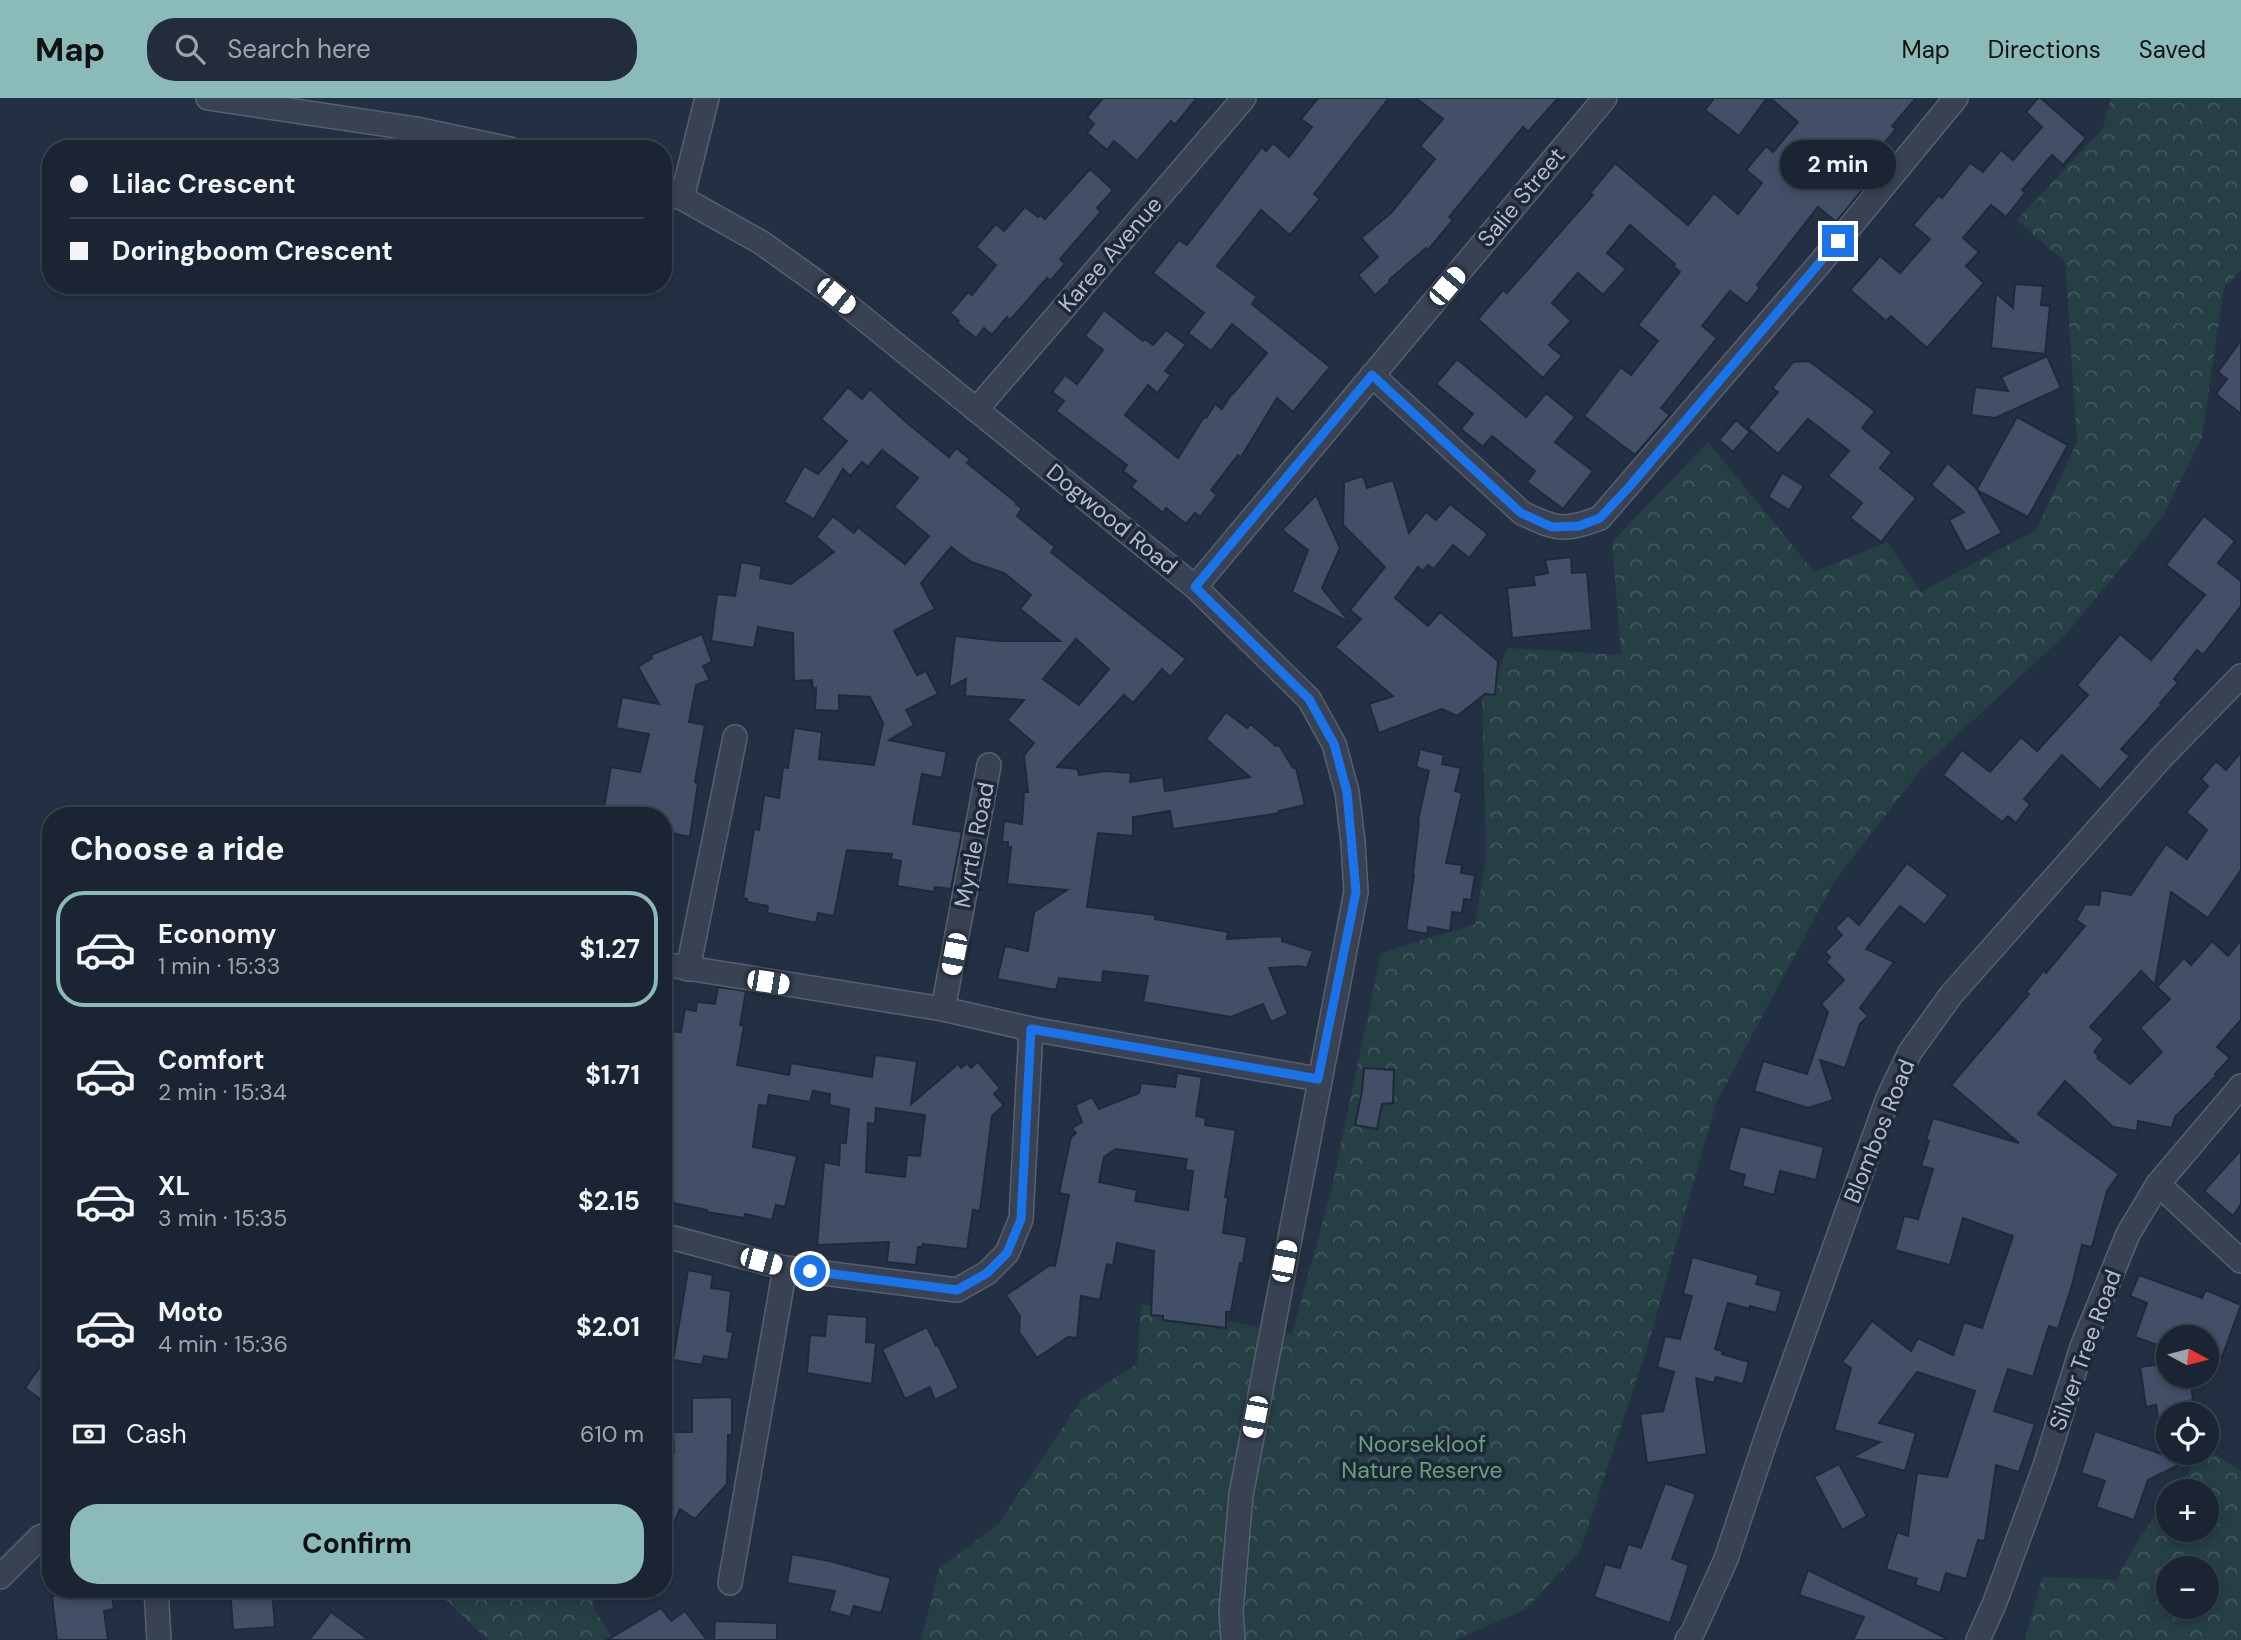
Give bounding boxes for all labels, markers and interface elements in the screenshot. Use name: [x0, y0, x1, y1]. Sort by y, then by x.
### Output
search box: [147, 18, 637, 81]
text: Map: [35, 28, 105, 71]
icon: search: [171, 30, 209, 68]
text: Search here: [227, 32, 371, 66]
text: Map: [1902, 34, 1950, 65]
text: Directions: [1988, 34, 2101, 65]
text: Saved: [2139, 34, 2206, 65]
callout: 2 min: [1780, 139, 1896, 188]
street label: Salie Street: [1471, 141, 1571, 253]
text: 2 min: [1808, 149, 1868, 179]
text: Lilac Crescent: [112, 167, 296, 201]
street label: Karee Avenue: [1051, 190, 1169, 318]
route end: [1822, 225, 1854, 257]
text: Doringboom Crescent: [112, 234, 393, 268]
car: [1426, 263, 1469, 309]
car: [814, 275, 859, 317]
street label: Dogwood Road: [1040, 457, 1184, 581]
street label: Myrtle Road: [947, 780, 1001, 910]
text: Choose a ride: [70, 828, 285, 870]
text: Economy: [158, 917, 276, 951]
icon: car: [74, 918, 137, 981]
car: [940, 931, 969, 977]
text: $1.27: [579, 932, 640, 966]
text: 1 min · 15:33: [158, 951, 280, 981]
car: [746, 968, 791, 996]
text: Comfort: [158, 1043, 264, 1077]
icon: car: [74, 1044, 137, 1107]
street label: Blombos Road: [1837, 1055, 1921, 1207]
text: $1.71: [585, 1058, 640, 1092]
text: 2 min · 15:34: [158, 1077, 287, 1107]
text: XL: [158, 1169, 190, 1203]
icon: car: [74, 1170, 137, 1233]
text: $2.15: [578, 1184, 640, 1218]
text: 3 min · 15:35: [158, 1203, 287, 1233]
car: [1270, 1238, 1299, 1284]
car: [738, 1245, 785, 1277]
route start: [794, 1255, 826, 1287]
street label: Silver Tree Road: [2042, 1266, 2128, 1434]
text: Moto: [158, 1295, 223, 1329]
icon: car: [74, 1296, 137, 1359]
text: $2.01: [576, 1310, 640, 1344]
north arrow: [2156, 1325, 2219, 1388]
map controls: [2156, 1325, 2219, 1619]
text: 4 min · 15:36: [158, 1329, 288, 1359]
car: [1241, 1394, 1270, 1440]
button: locate: [2156, 1402, 2219, 1465]
icon: cash: [70, 1415, 108, 1453]
text: Cash: [126, 1417, 187, 1451]
text: 610 m: [580, 1419, 644, 1449]
park label: Noorsekloof Nature Reserve: [1341, 1429, 1503, 1485]
button: +: [2156, 1479, 2219, 1542]
button: Confirm: [70, 1504, 644, 1584]
button: −: [2156, 1556, 2219, 1619]

